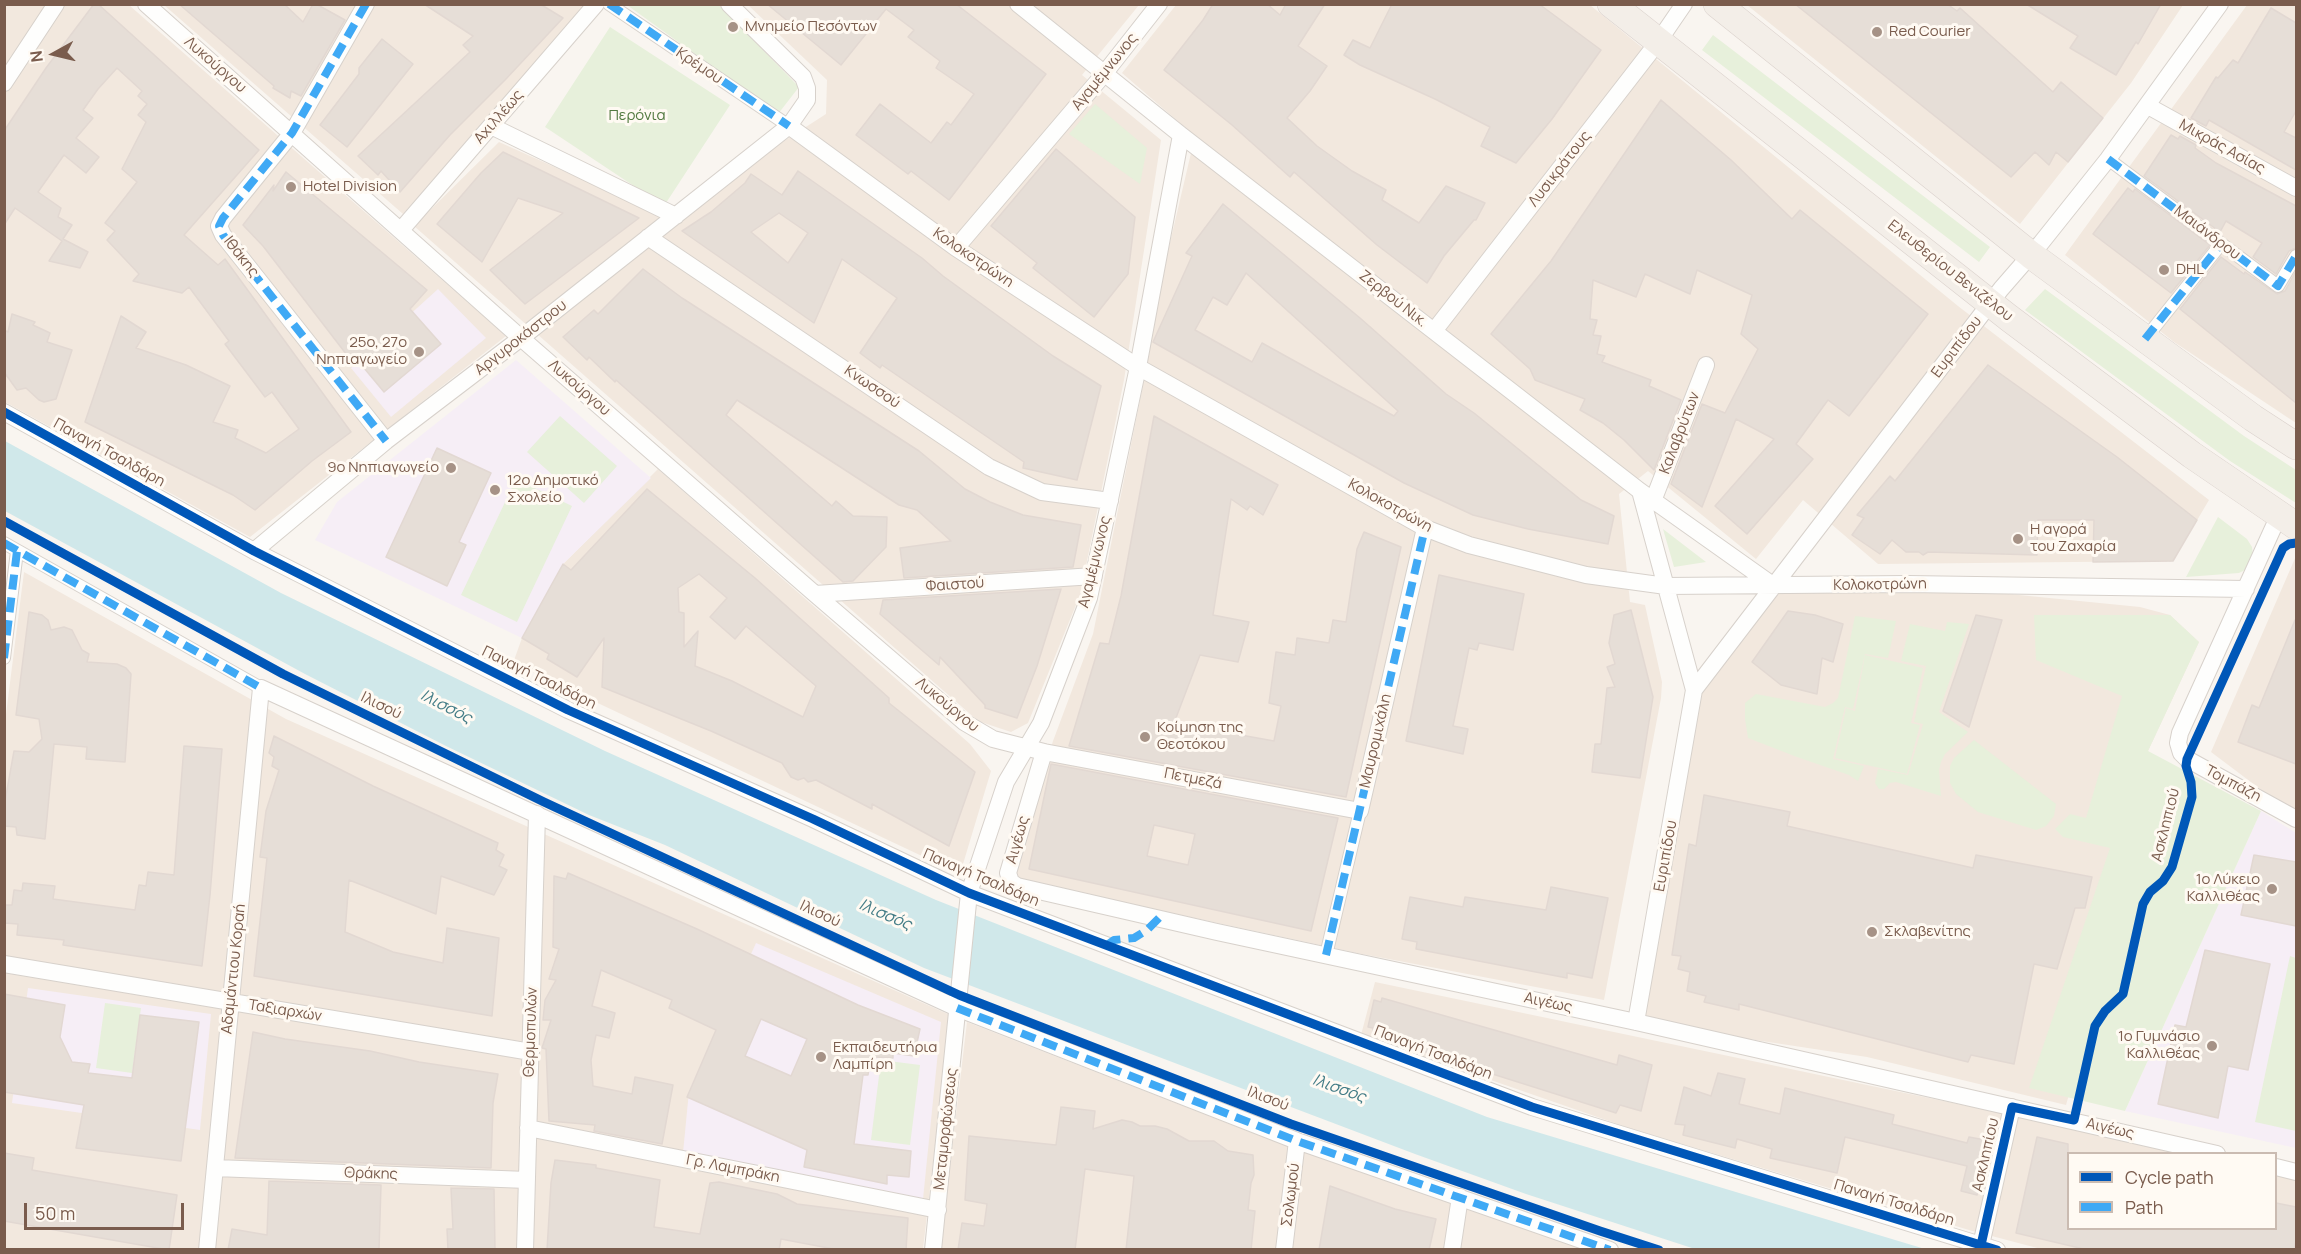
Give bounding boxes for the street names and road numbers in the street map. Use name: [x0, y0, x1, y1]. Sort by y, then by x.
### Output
street label: Αγαμέμνωνος: [1068, 30, 1142, 114]
street label: Λυκούργου: [180, 33, 250, 97]
street label: Κρέμου: [672, 44, 726, 88]
street label: Αχιλλέως: [471, 86, 527, 148]
street label: Μικράς Ασίας: [2176, 116, 2268, 178]
street label: Λυσικράτους: [1525, 128, 1595, 210]
street label: Μαιάνδρου: [2170, 202, 2244, 264]
street label: Ελευθερίου Βενιζέλου: [1884, 217, 2016, 325]
street label: Κολοκοτρώνη: [929, 224, 1017, 292]
street label: Ιθάκης: [219, 233, 263, 281]
street label: Ζερβού Νικ.: [1355, 267, 1431, 331]
street label: Αργυροκάστρου: [471, 296, 571, 380]
street label: Ευριπίδου: [1928, 313, 1986, 381]
street label: Λυκούργου: [544, 356, 614, 420]
street label: Κνωσσού: [841, 362, 903, 412]
street label: Καλαβρύτων: [1656, 389, 1704, 477]
street label: Παναγή Τσαλδάρη: [50, 415, 168, 491]
street label: Κολοκοτρώνη: [1345, 475, 1435, 537]
street label: Αγαμέμνωνος: [1075, 514, 1115, 610]
street label: Φαιστού: [925, 574, 985, 596]
street label: Κολοκοτρώνη: [1833, 575, 1927, 595]
street label: Παναγή Τσαλδάρη: [479, 643, 599, 713]
street label: Λυκούργου: [912, 674, 982, 736]
street label: Ιλισού: [358, 688, 404, 724]
street label: Μαυρομιχάλη: [1356, 692, 1396, 790]
street label: Τομπάζη: [2202, 762, 2264, 806]
street label: Πετμεζά: [1163, 765, 1223, 793]
street label: Ασκληπιού: [2148, 786, 2184, 864]
street label: Αιγέως: [1003, 814, 1033, 866]
street label: Ευριπίδου: [1651, 819, 1681, 893]
street label: Παναγή Τσαλδάρη: [920, 845, 1042, 911]
street label: Ιλισού: [797, 897, 843, 931]
street label: Αδαμάντιου Κοραή: [218, 903, 250, 1035]
street label: Θερμοπυλών: [520, 987, 542, 1077]
street label: Αιγέως: [1522, 989, 1574, 1017]
street label: Ταξιαρχών: [247, 996, 323, 1026]
street label: Παναγή Τσαλδάρη: [1372, 1022, 1494, 1084]
street label: Μεταμορφώσεως: [931, 1067, 961, 1191]
street label: Ιλισού: [1245, 1083, 1291, 1115]
street label: Αιγέως: [2084, 1115, 2136, 1143]
street label: Ασκληπίου: [1969, 1116, 2003, 1194]
street label: Γρ. Λαμπράκη: [685, 1151, 781, 1187]
street label: Σολωμού: [1278, 1162, 1304, 1228]
street label: Θράκης: [344, 1164, 398, 1184]
street label: Παναγή Τσαλδάρη: [1832, 1176, 1956, 1230]

